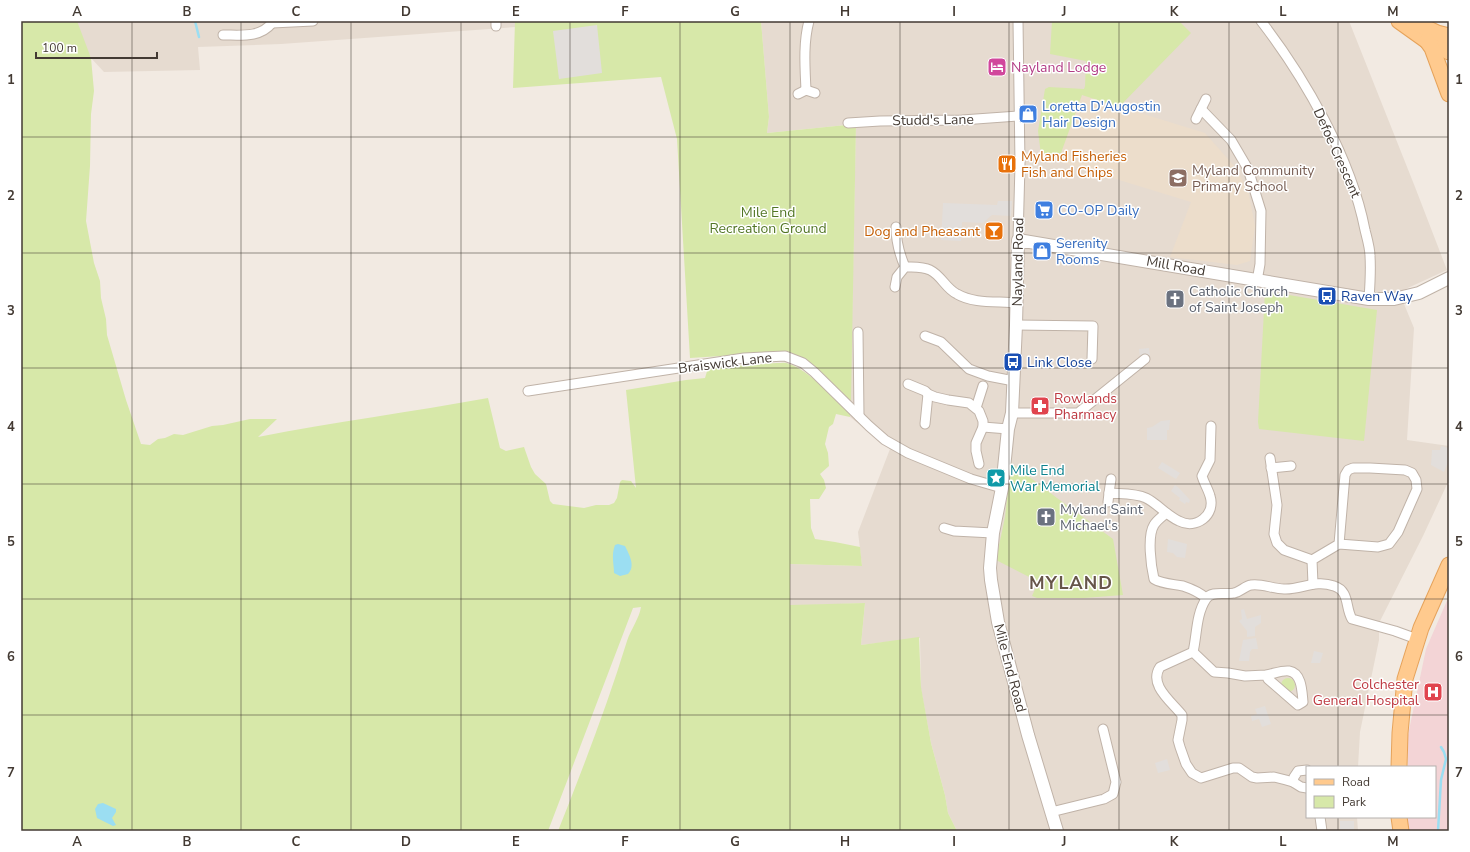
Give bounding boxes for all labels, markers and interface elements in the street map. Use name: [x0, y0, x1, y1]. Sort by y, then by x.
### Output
text: A: [72, 3, 82, 21]
text: B: [183, 3, 192, 21]
text: C: [292, 3, 301, 21]
text: D: [401, 3, 411, 21]
text: E: [512, 3, 520, 21]
text: F: [621, 3, 629, 21]
text: G: [730, 3, 740, 21]
text: H: [840, 3, 850, 21]
text: I: [952, 3, 956, 21]
text: J: [1061, 3, 1066, 21]
text: K: [1170, 3, 1179, 21]
text: L: [1279, 3, 1287, 21]
text: M: [1387, 3, 1399, 21]
scale bar: [36, 34, 157, 60]
text: 100 m: [42, 40, 77, 56]
hotel icon: Nayland Lodge: [986, 56, 1008, 78]
place label: Nayland Lodge: [1011, 58, 1106, 77]
text: 1: [7, 71, 15, 89]
text: 1: [1455, 71, 1463, 89]
place label: Loretta D'Augostin Hair Design: [1042, 97, 1161, 132]
shop icon: Loretta D'Augostin Hair Design: [1017, 103, 1039, 125]
street label: Defoe Crescent: [1309, 105, 1365, 201]
street label: Studd's Lane: [892, 110, 974, 130]
place label: Myland Fisheries Fish and Chips: [1021, 147, 1127, 182]
restaurant icon: Myland Fisheries Fish and Chips: [996, 153, 1018, 175]
place label: Myland Community Primary School: [1192, 161, 1315, 196]
school or university icon: Myland Community Primary School: [1167, 167, 1189, 189]
text: 2: [7, 187, 15, 205]
text: 2: [1455, 187, 1463, 205]
supermarket icon: CO-OP Daily: [1033, 199, 1055, 221]
place label: CO-OP Daily: [1058, 201, 1140, 220]
park label: Mile End Recreation Ground: [709, 203, 827, 238]
street label: Nayland Road: [1008, 217, 1028, 307]
bar icon: Dog and Pheasant: [983, 220, 1005, 242]
place label: Dog and Pheasant: [864, 222, 980, 241]
place label: Serenity Rooms: [1056, 234, 1109, 269]
shop icon: Serenity Rooms: [1031, 240, 1053, 262]
street label: Mill Road: [1145, 251, 1207, 281]
place label: Catholic Church of Saint Joseph: [1189, 282, 1288, 317]
bus stop icon: Raven Way: [1316, 285, 1338, 307]
place label: Raven Way: [1341, 287, 1414, 306]
church icon: Catholic Church of Saint Joseph: [1164, 288, 1186, 310]
text: 3: [7, 302, 15, 320]
text: 3: [1455, 302, 1463, 320]
street label: Braiswick Lane: [677, 348, 773, 378]
bus stop icon: Link Close: [1002, 351, 1024, 373]
place label: Link Close: [1027, 353, 1092, 372]
place label: Rowlands Pharmacy: [1054, 389, 1117, 424]
pharmacy icon: Rowlands Pharmacy: [1029, 395, 1051, 417]
text: 4: [7, 418, 15, 436]
text: 4: [1455, 418, 1463, 436]
place label: Mile End War Memorial: [1010, 461, 1101, 496]
place icon: Mile End War Memorial: [985, 467, 1007, 489]
place label: Myland Saint Michael's: [1060, 500, 1143, 535]
church icon: Myland Saint Michael's: [1035, 506, 1057, 528]
text: 5: [7, 533, 15, 551]
text: 5: [1455, 533, 1463, 551]
district label: MYLAND: [1029, 571, 1113, 595]
street label: Mile End Road: [989, 622, 1031, 714]
text: 6: [7, 648, 15, 666]
text: 6: [1455, 648, 1463, 666]
place label: Colchester General Hospital: [1313, 675, 1420, 710]
hospital icon: Colchester General Hospital: [1422, 681, 1444, 703]
text: 7: [7, 764, 15, 782]
text: 7: [1455, 764, 1463, 782]
legend: [1306, 766, 1436, 818]
text: Road: [1342, 774, 1370, 790]
text: Park: [1342, 794, 1367, 810]
text: A: [72, 833, 82, 851]
text: B: [183, 833, 192, 851]
text: C: [292, 833, 301, 851]
text: D: [401, 833, 411, 851]
text: E: [512, 833, 520, 851]
text: F: [621, 833, 629, 851]
text: G: [730, 833, 740, 851]
text: H: [840, 833, 850, 851]
text: I: [952, 833, 956, 851]
text: J: [1061, 833, 1066, 851]
text: K: [1170, 833, 1179, 851]
text: L: [1279, 833, 1287, 851]
text: M: [1387, 833, 1399, 851]

